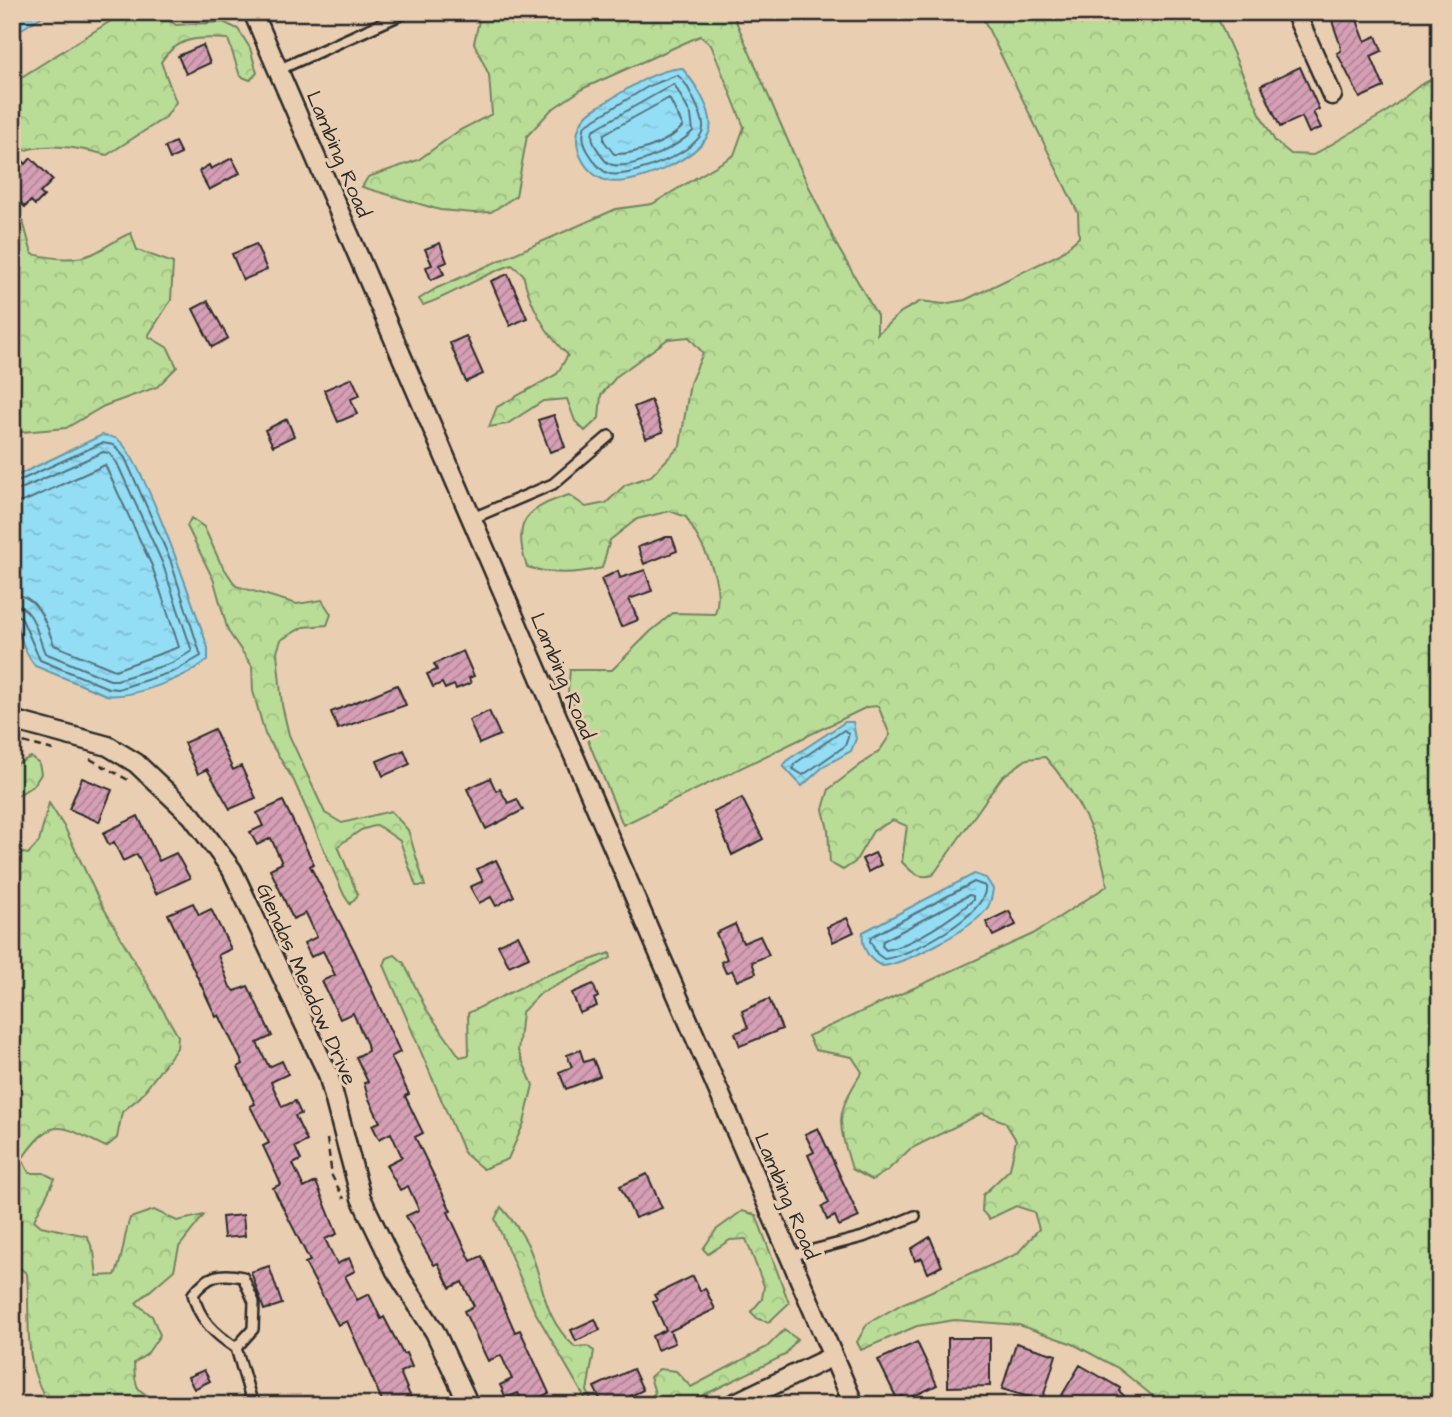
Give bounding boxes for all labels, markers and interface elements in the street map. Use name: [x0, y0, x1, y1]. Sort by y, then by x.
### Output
street label: Lambing Road: [297, 87, 378, 223]
street label: Lambing Road: [521, 609, 602, 745]
street label: Glendas Meadow Drive: [249, 879, 364, 1090]
street label: Lambing Road: [745, 1129, 826, 1265]

